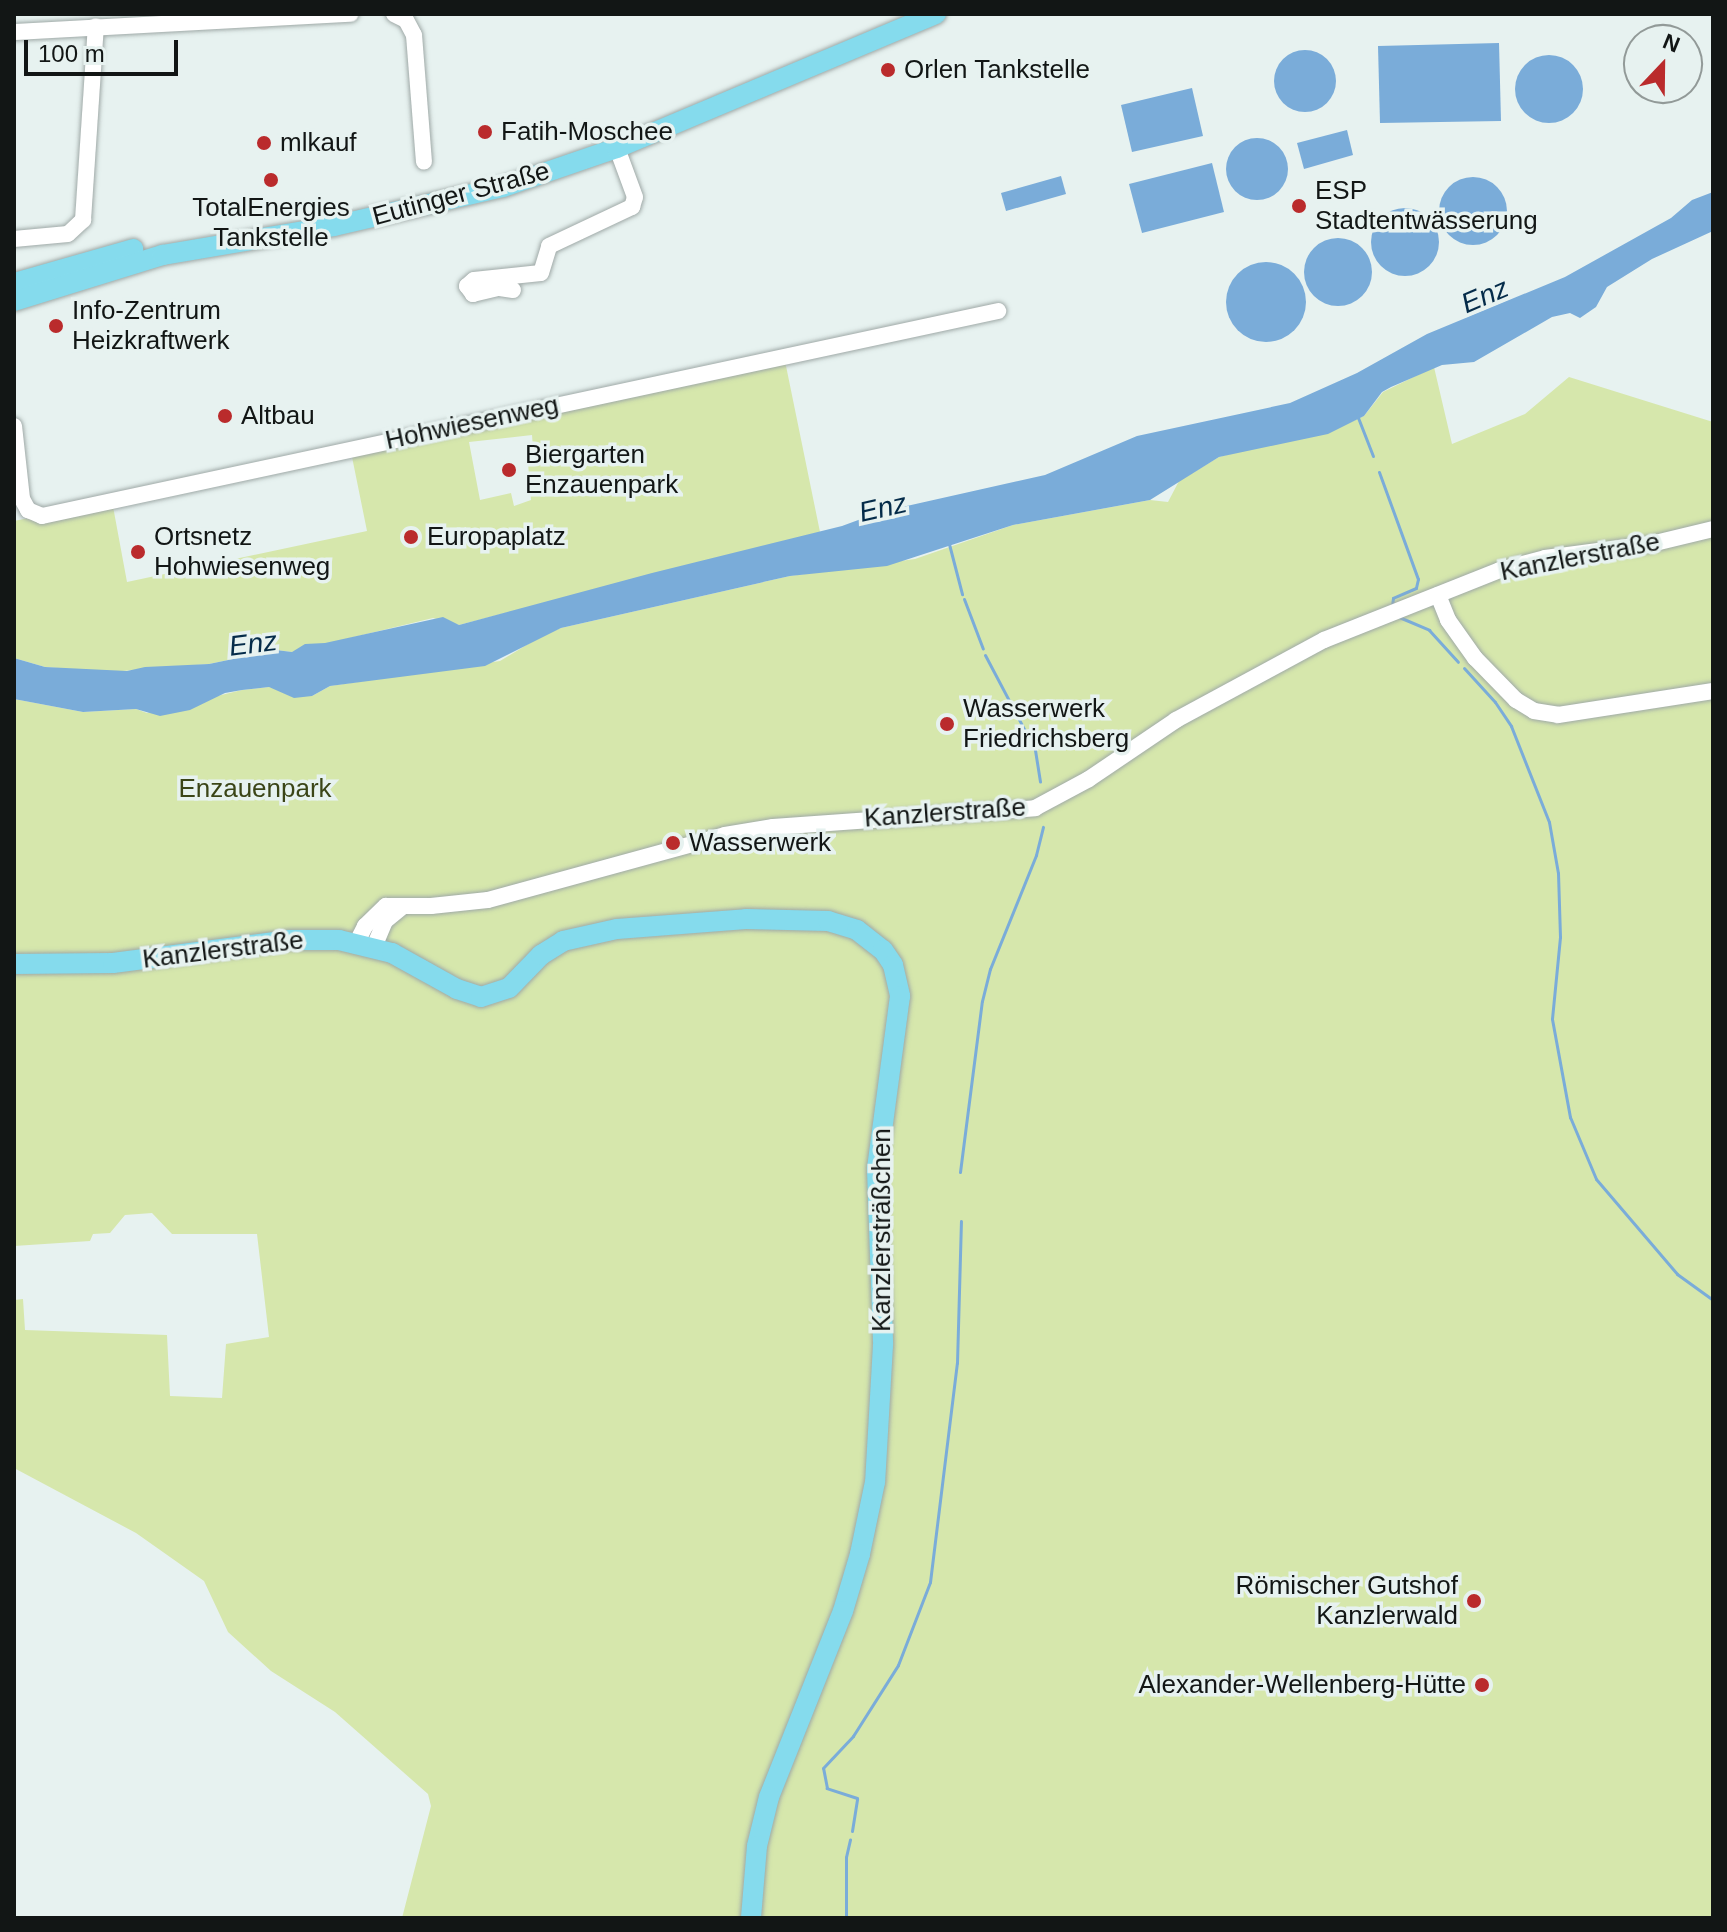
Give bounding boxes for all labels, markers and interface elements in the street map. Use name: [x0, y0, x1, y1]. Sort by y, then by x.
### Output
scale bar: [28, 24, 182, 74]
north arrow: [1623, 24, 1703, 104]
text: N: [1659, 29, 1683, 58]
text: 100 m: [38, 40, 105, 67]
place label: Orlen Tankstelle: [904, 54, 1090, 86]
marker: Orlen Tankstelle: [879, 61, 897, 79]
place label: Fatih-Moschee: [501, 116, 673, 148]
marker: Fatih-Moschee: [476, 123, 494, 141]
place label: mlkauf: [280, 127, 357, 159]
marker: mlkauf: [255, 134, 273, 152]
street label: Eutinger Straße: [369, 155, 553, 233]
marker: TotalEnergies Tankstelle: [262, 171, 280, 189]
place label: ESP Stadtentwässerung: [1315, 175, 1538, 236]
place label: TotalEnergies Tankstelle: [192, 192, 350, 254]
marker: ESP Stadtentwässerung: [1290, 197, 1308, 215]
water label: Enz: [1456, 271, 1514, 321]
place label: Info-Zentrum Heizkraftwerk: [72, 295, 229, 356]
marker: Info-Zentrum Heizkraftwerk: [47, 317, 65, 335]
street label: Hohwiesenweg: [383, 389, 561, 457]
place label: Altbau: [241, 400, 315, 432]
marker: Altbau: [216, 407, 234, 425]
place label: Biergarten Enzauenpark: [525, 439, 678, 500]
marker: Biergarten Enzauenpark: [500, 461, 518, 479]
water label: Enz: [856, 486, 910, 530]
place label: Ortsnetz Hohwiesenweg: [154, 521, 330, 582]
place label: Europaplatz: [427, 521, 566, 553]
street label: Kanzlerstraße: [1498, 526, 1662, 588]
marker: Europaplatz: [402, 528, 420, 546]
marker: Ortsnetz Hohwiesenweg: [129, 543, 147, 561]
water label: Enz: [227, 624, 279, 664]
place label: Wasserwerk Friedrichsberg: [963, 693, 1129, 754]
marker: Wasserwerk Friedrichsberg: [938, 715, 956, 733]
park label: Enzauenpark: [178, 773, 332, 805]
street label: Kanzlerstraße: [863, 792, 1027, 834]
place label: Wasserwerk: [689, 827, 831, 859]
marker: Wasserwerk: [664, 834, 682, 852]
street label: Kanzlerstraße: [141, 925, 305, 975]
street label: Kanzlersträßchen: [866, 1128, 898, 1332]
place label: Römischer Gutshof Kanzlerwald: [1235, 1570, 1458, 1632]
marker: Römischer Gutshof Kanzlerwald: [1465, 1592, 1483, 1610]
place label: Alexander-Wellenberg-Hütte: [1138, 1669, 1466, 1701]
marker: Alexander-Wellenberg-Hütte: [1473, 1676, 1491, 1694]

